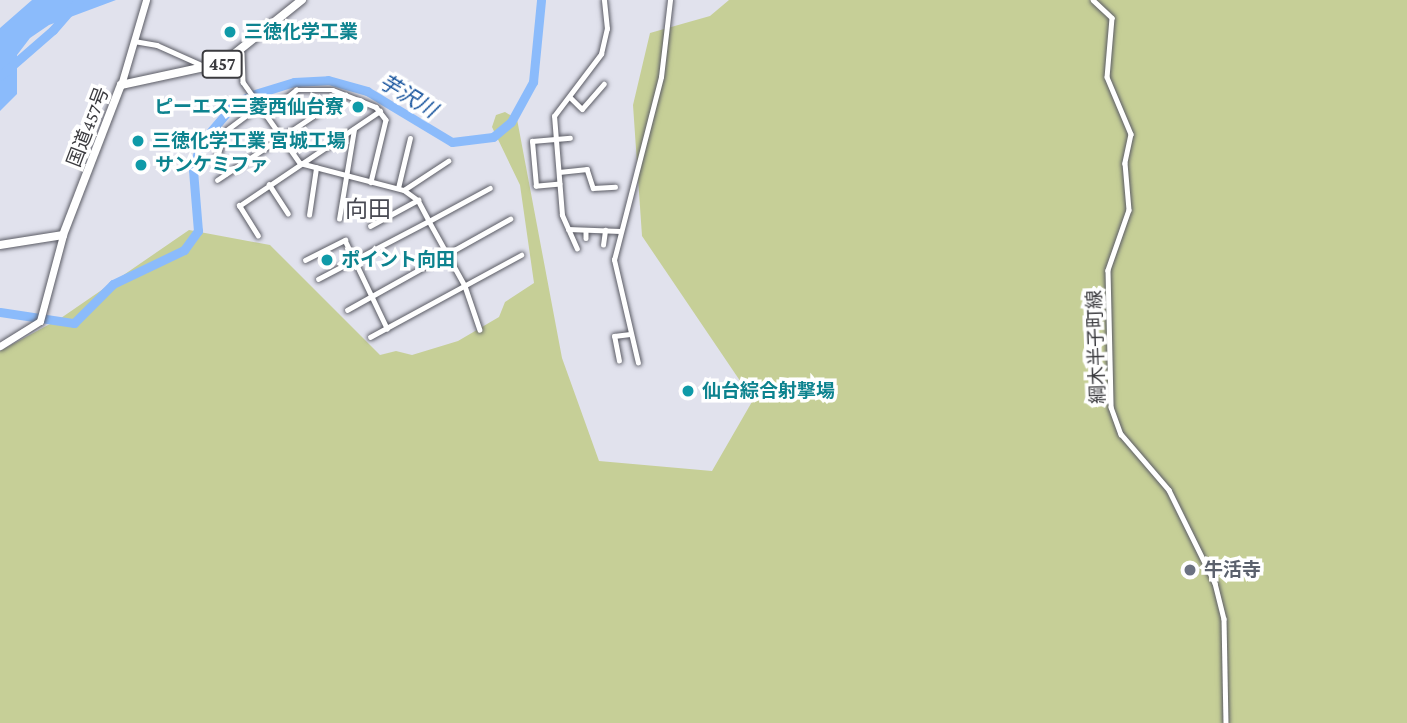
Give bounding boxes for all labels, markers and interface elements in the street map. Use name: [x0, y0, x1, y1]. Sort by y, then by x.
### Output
place label: 三徳化学工業: [244, 21, 358, 43]
marker: 三徳化学工業: [222, 24, 238, 40]
road number: 457: [201, 50, 243, 78]
water label: 芋沢川: [375, 69, 441, 123]
street label: 国道457号: [62, 84, 114, 170]
place label: ピーエス三菱西仙台寮: [154, 96, 344, 118]
marker: ピーエス三菱西仙台寮: [350, 99, 366, 115]
place label: 三徳化学工業 宮城工場: [152, 130, 346, 152]
marker: 三徳化学工業 宮城工場: [130, 133, 146, 149]
place label: サンケミファ: [155, 154, 269, 176]
marker: サンケミファ: [133, 157, 149, 173]
district label: 向田: [345, 195, 391, 223]
place label: ポイント向田: [341, 249, 455, 271]
marker: ポイント向田: [319, 252, 335, 268]
street label: 綱木半子町線: [1083, 290, 1109, 404]
place label: 仙台綜合射撃場: [702, 380, 835, 402]
marker: 仙台綜合射撃場: [680, 383, 696, 399]
place label: 牛活寺: [1204, 559, 1261, 581]
marker: 牛活寺: [1182, 562, 1198, 578]

